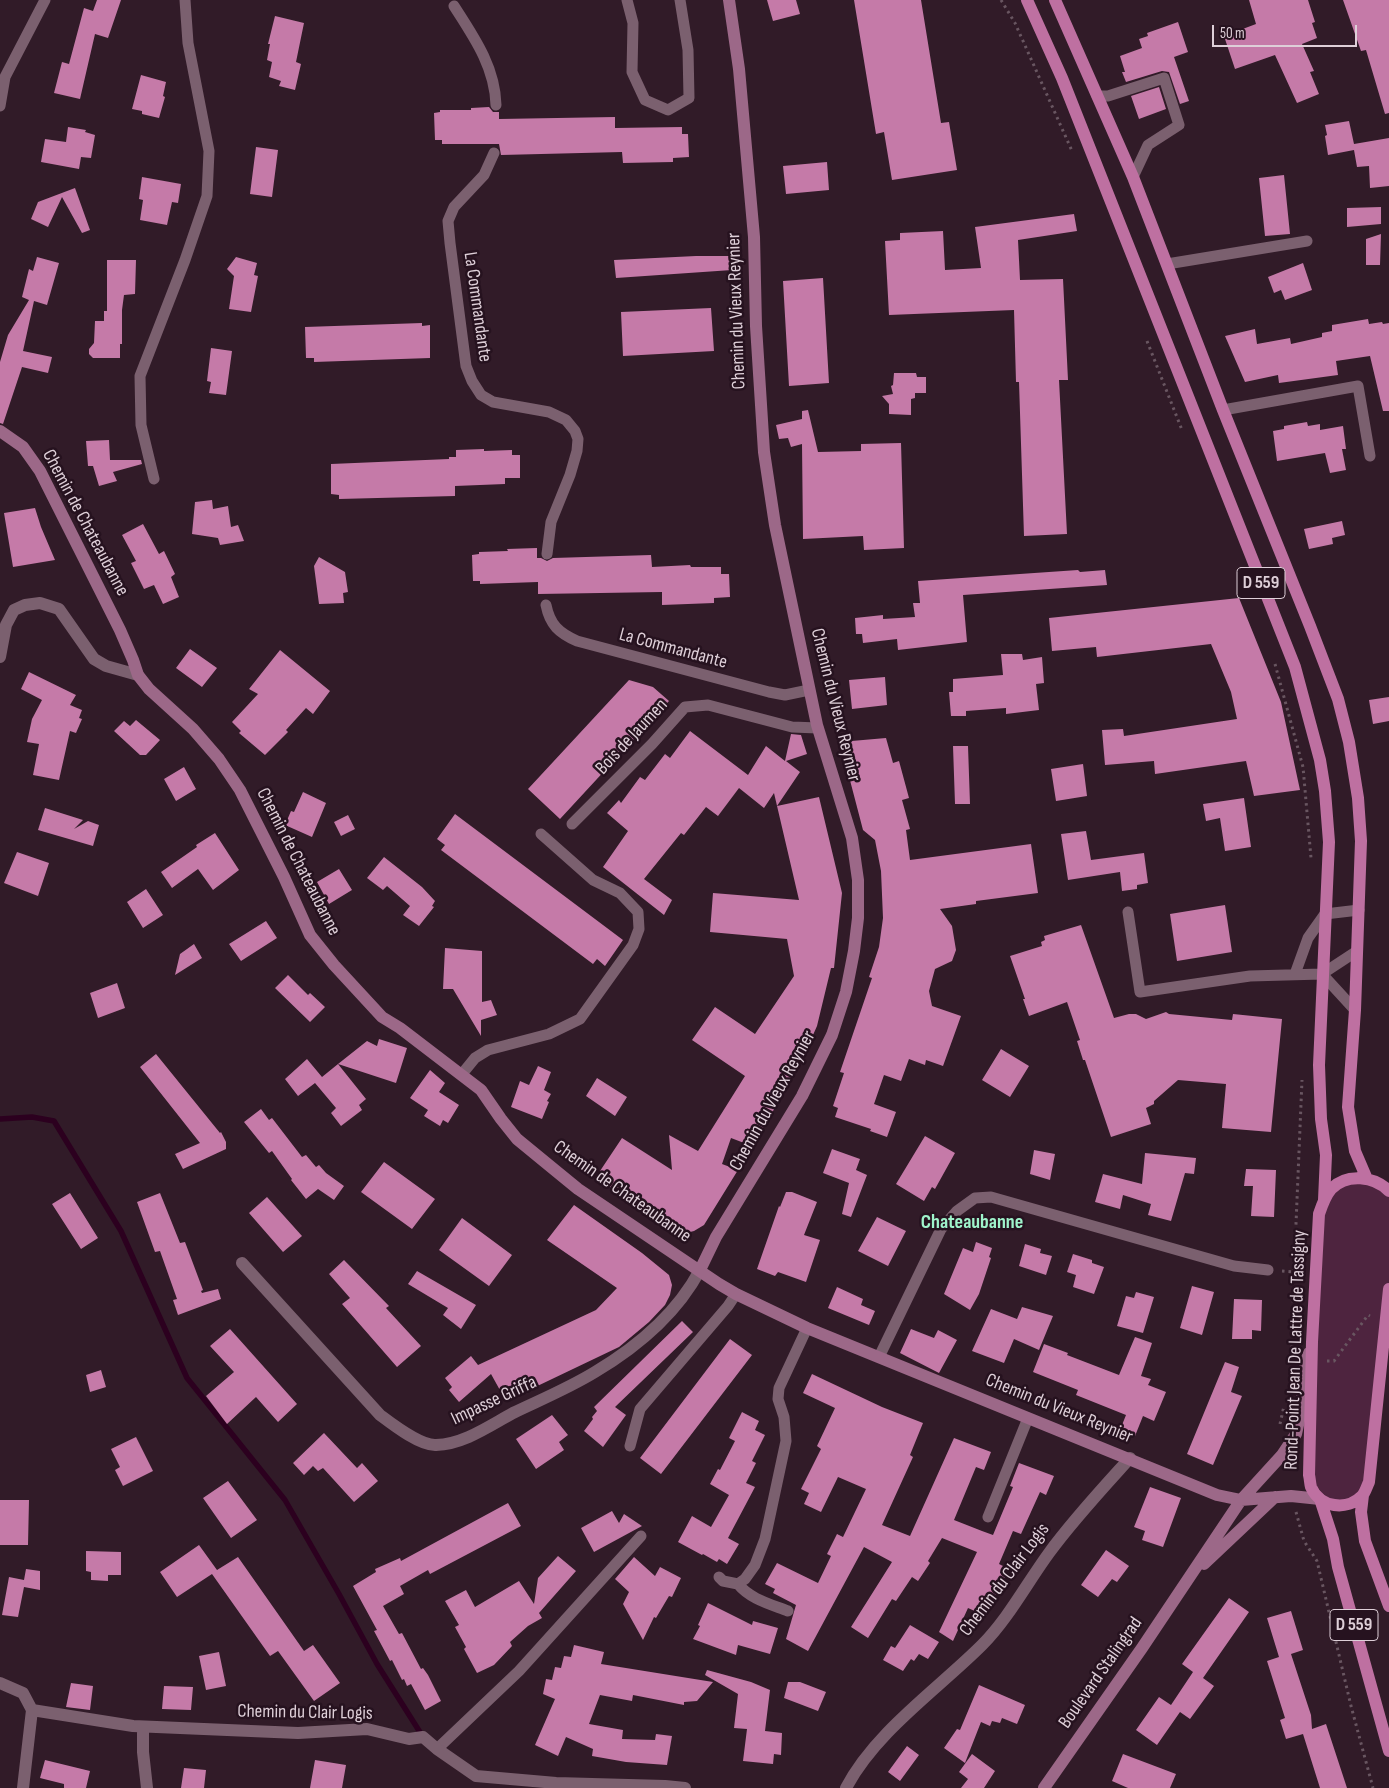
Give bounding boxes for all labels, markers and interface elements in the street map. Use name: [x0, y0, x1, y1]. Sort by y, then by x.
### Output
scale bar: [1214, 15, 1359, 47]
text: 50 m: [1220, 24, 1245, 43]
street label: Chemin du Vieux Reynier: [723, 232, 751, 390]
street label: La Commandante: [458, 250, 496, 364]
street label: Chemin de Chateaubanne: [37, 446, 133, 600]
road number: D 559: [1237, 568, 1285, 598]
street label: La Commandante: [616, 624, 730, 674]
street label: Chemin du Vieux Reynier: [805, 626, 865, 784]
street label: Bois de Jaumen: [591, 694, 673, 780]
street label: Chemin de Chateaubanne: [251, 784, 345, 940]
street label: Chemin du Vieux Reynier: [725, 1027, 821, 1175]
street label: Chemin de Chateaubanne: [549, 1136, 695, 1248]
district label: Chateaubanne: [921, 1211, 1023, 1235]
street label: Rond-Point Jean De Lattre de Tassigny: [1280, 1230, 1312, 1470]
street label: Chemin du Vieux Reynier: [982, 1369, 1136, 1449]
street label: Impasse Griffa: [448, 1371, 540, 1431]
street label: Chemin du Clair Logis: [955, 1519, 1055, 1641]
road number: D 559: [1330, 1610, 1378, 1640]
street label: Boulevard Stalingrad: [1054, 1613, 1148, 1733]
street label: Chemin du Clair Logis: [237, 1700, 373, 1726]

